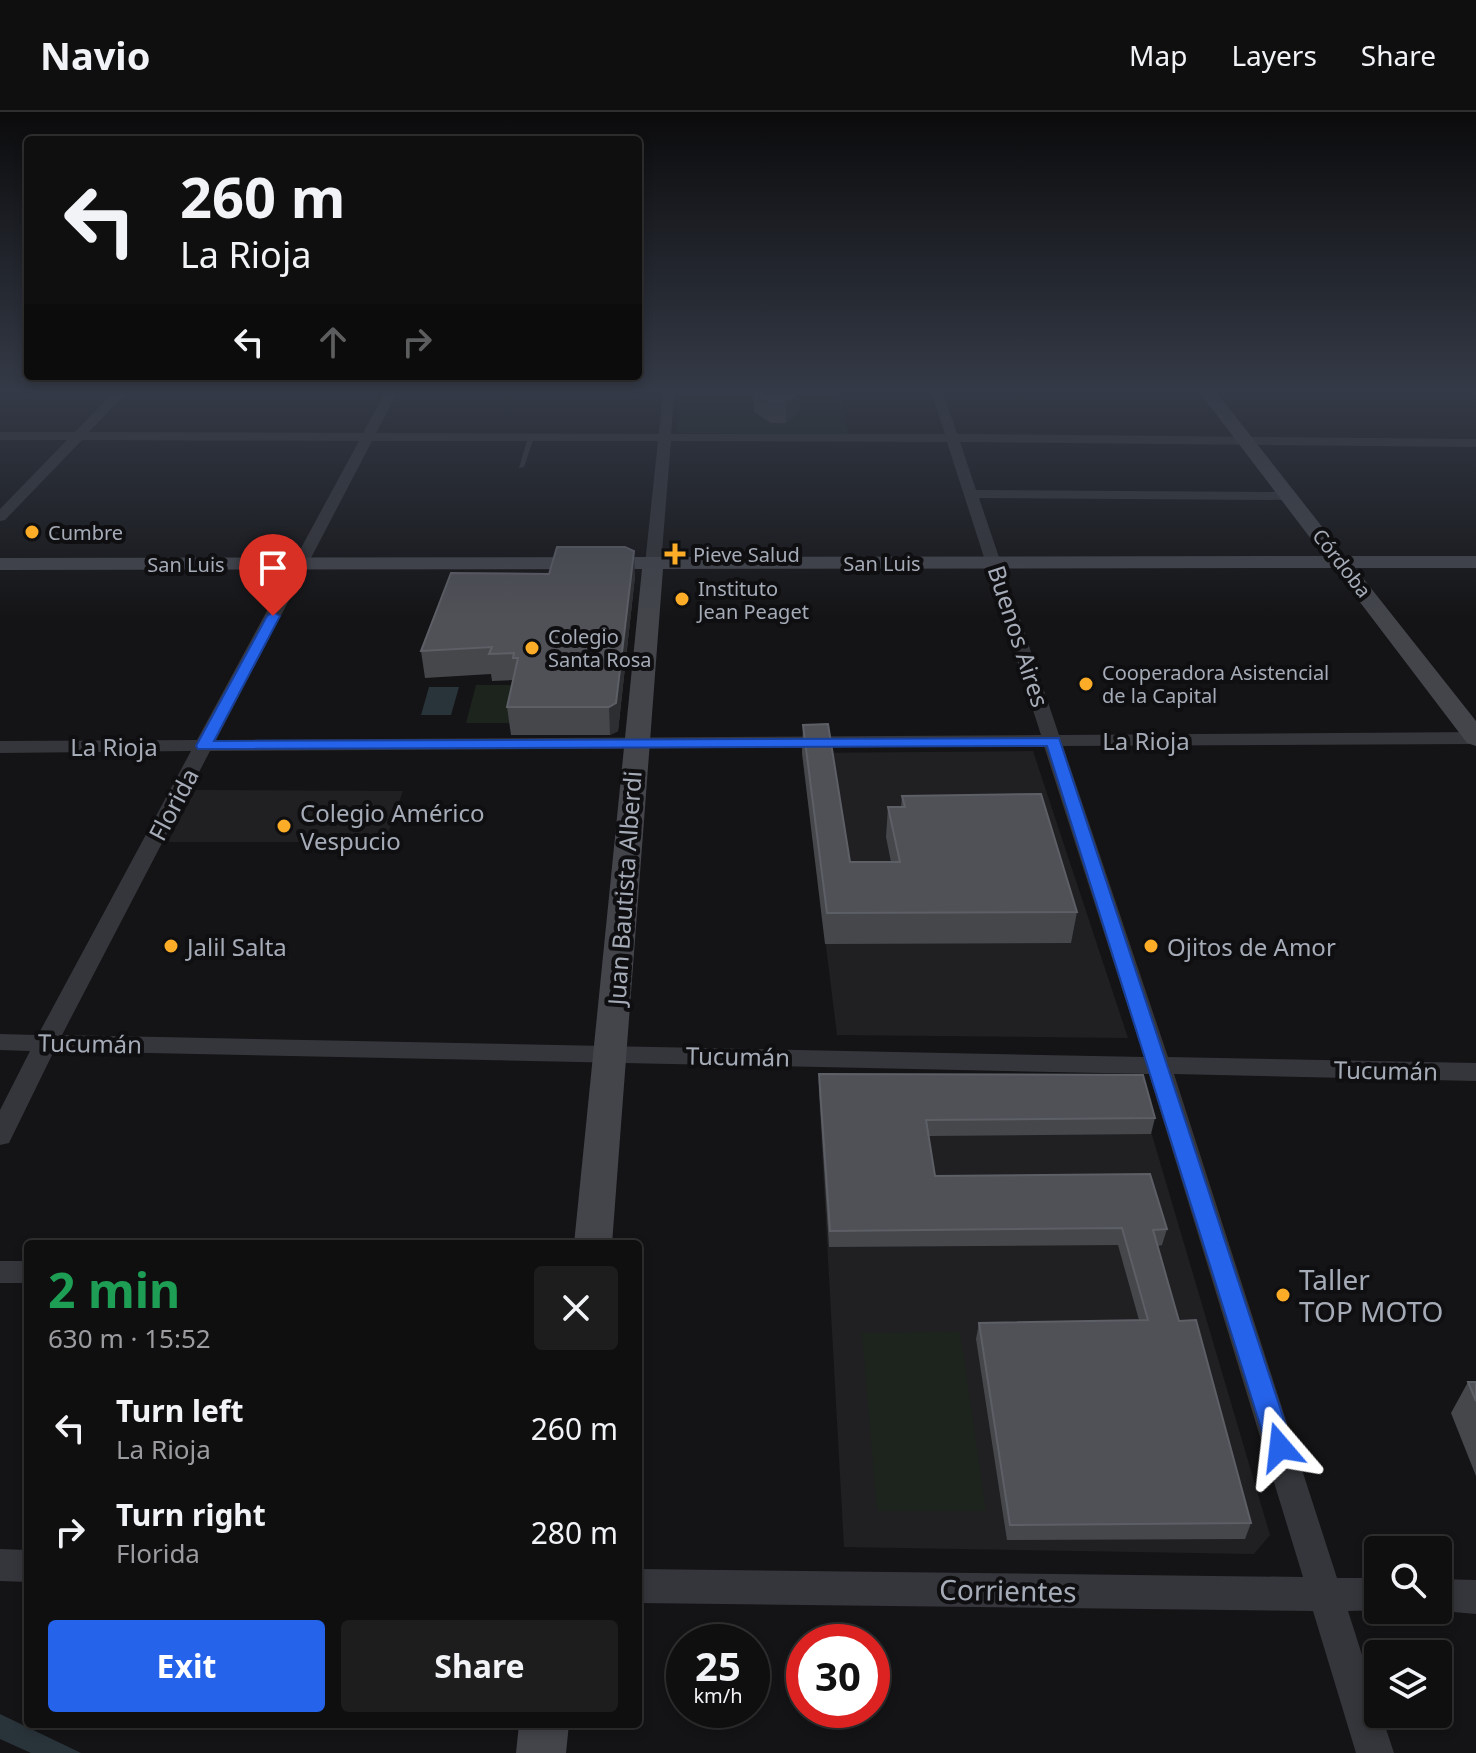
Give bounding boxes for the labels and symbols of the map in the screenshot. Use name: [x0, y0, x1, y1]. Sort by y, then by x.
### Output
place label: Cumbre: [48, 519, 123, 546]
marker: Cumbre: [23, 523, 41, 541]
street label: Córdoba: [1307, 523, 1377, 603]
pin: [239, 534, 307, 616]
place label: Pieve Salud: [693, 541, 800, 568]
marker: Pieve Salud: [664, 543, 686, 565]
street label: San Luis: [843, 550, 921, 577]
street label: San Luis: [147, 551, 225, 578]
street label: Buenos Aires: [981, 561, 1057, 711]
place label: Instituto Jean Peaget: [696, 575, 809, 625]
marker: Instituto Jean Peaget: [673, 590, 691, 608]
place label: Colegio Santa Rosa: [548, 623, 652, 673]
marker: Colegio Santa Rosa: [523, 639, 541, 657]
place label: Cooperadora Asistencial de la Capital: [1102, 659, 1329, 709]
marker: Cooperadora Asistencial de la Capital: [1077, 675, 1095, 693]
street label: La Rioja: [1102, 724, 1190, 757]
street label: La Rioja: [70, 730, 158, 763]
street label: Florida: [140, 762, 206, 846]
street label: Juan Bautista Alberdi: [599, 770, 649, 1008]
place label: Colegio Américo Vespucio: [300, 796, 485, 857]
marker: Colegio Américo Vespucio: [275, 817, 293, 835]
place label: Jalil Salta: [185, 930, 287, 963]
place label: Ojitos de Amor: [1167, 930, 1336, 963]
marker: Jalil Salta: [162, 937, 180, 955]
marker: Ojitos de Amor: [1142, 937, 1160, 955]
street label: Tucumán: [38, 1026, 142, 1060]
street label: Tucumán: [686, 1039, 790, 1073]
street label: Tucumán: [1334, 1053, 1438, 1087]
place label: Taller TOP MOTO: [1299, 1260, 1443, 1330]
marker: Taller TOP MOTO: [1274, 1286, 1292, 1304]
position arrow: [1238, 1405, 1322, 1489]
street label: Corrientes: [939, 1570, 1077, 1610]
speed limit sign: 30: [786, 1624, 890, 1728]

